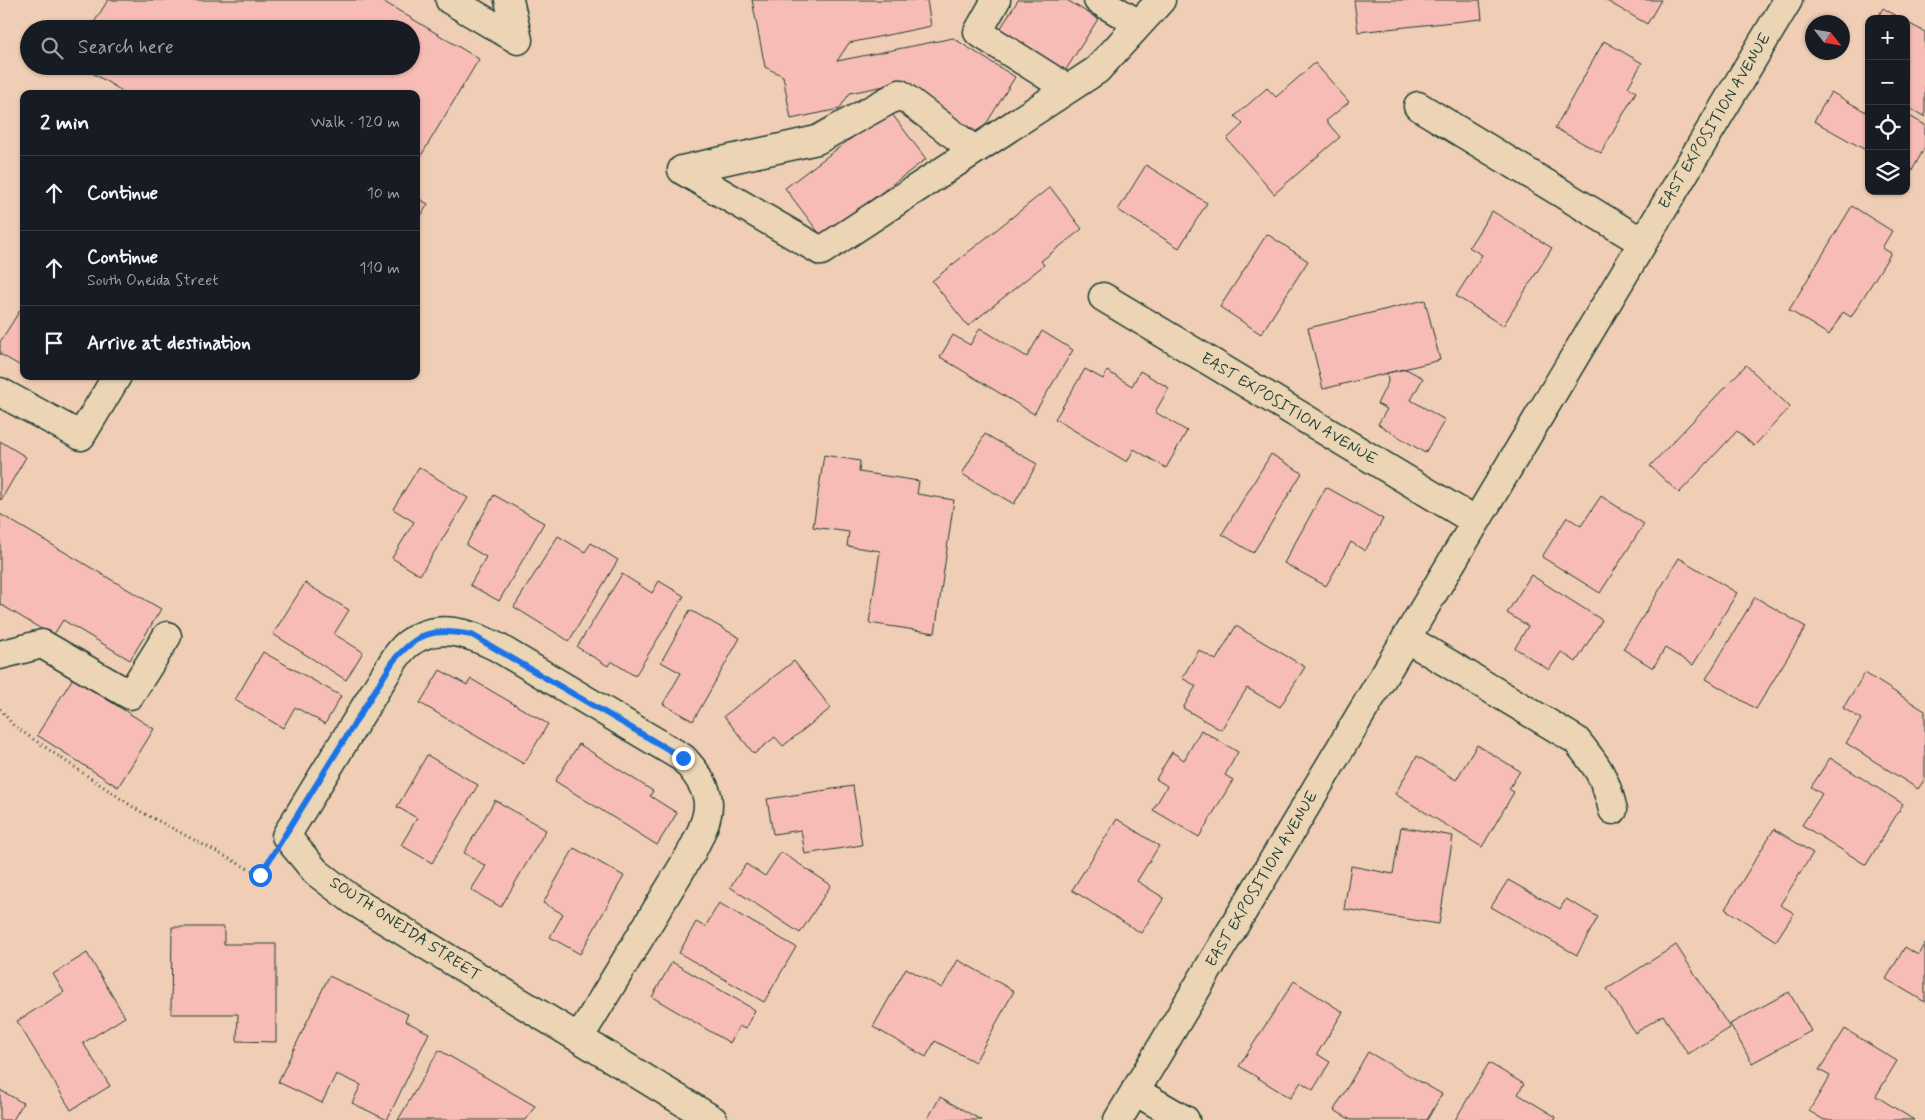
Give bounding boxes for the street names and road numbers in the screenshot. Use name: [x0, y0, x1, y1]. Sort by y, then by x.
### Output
street label: EAST EXPOSITION AVENUE: [1654, 29, 1776, 213]
street label: EAST EXPOSITION AVENUE: [1197, 348, 1381, 470]
street label: EAST EXPOSITION AVENUE: [1201, 787, 1323, 971]
street label: SOUTH ONEIDA STREET: [326, 872, 484, 986]

